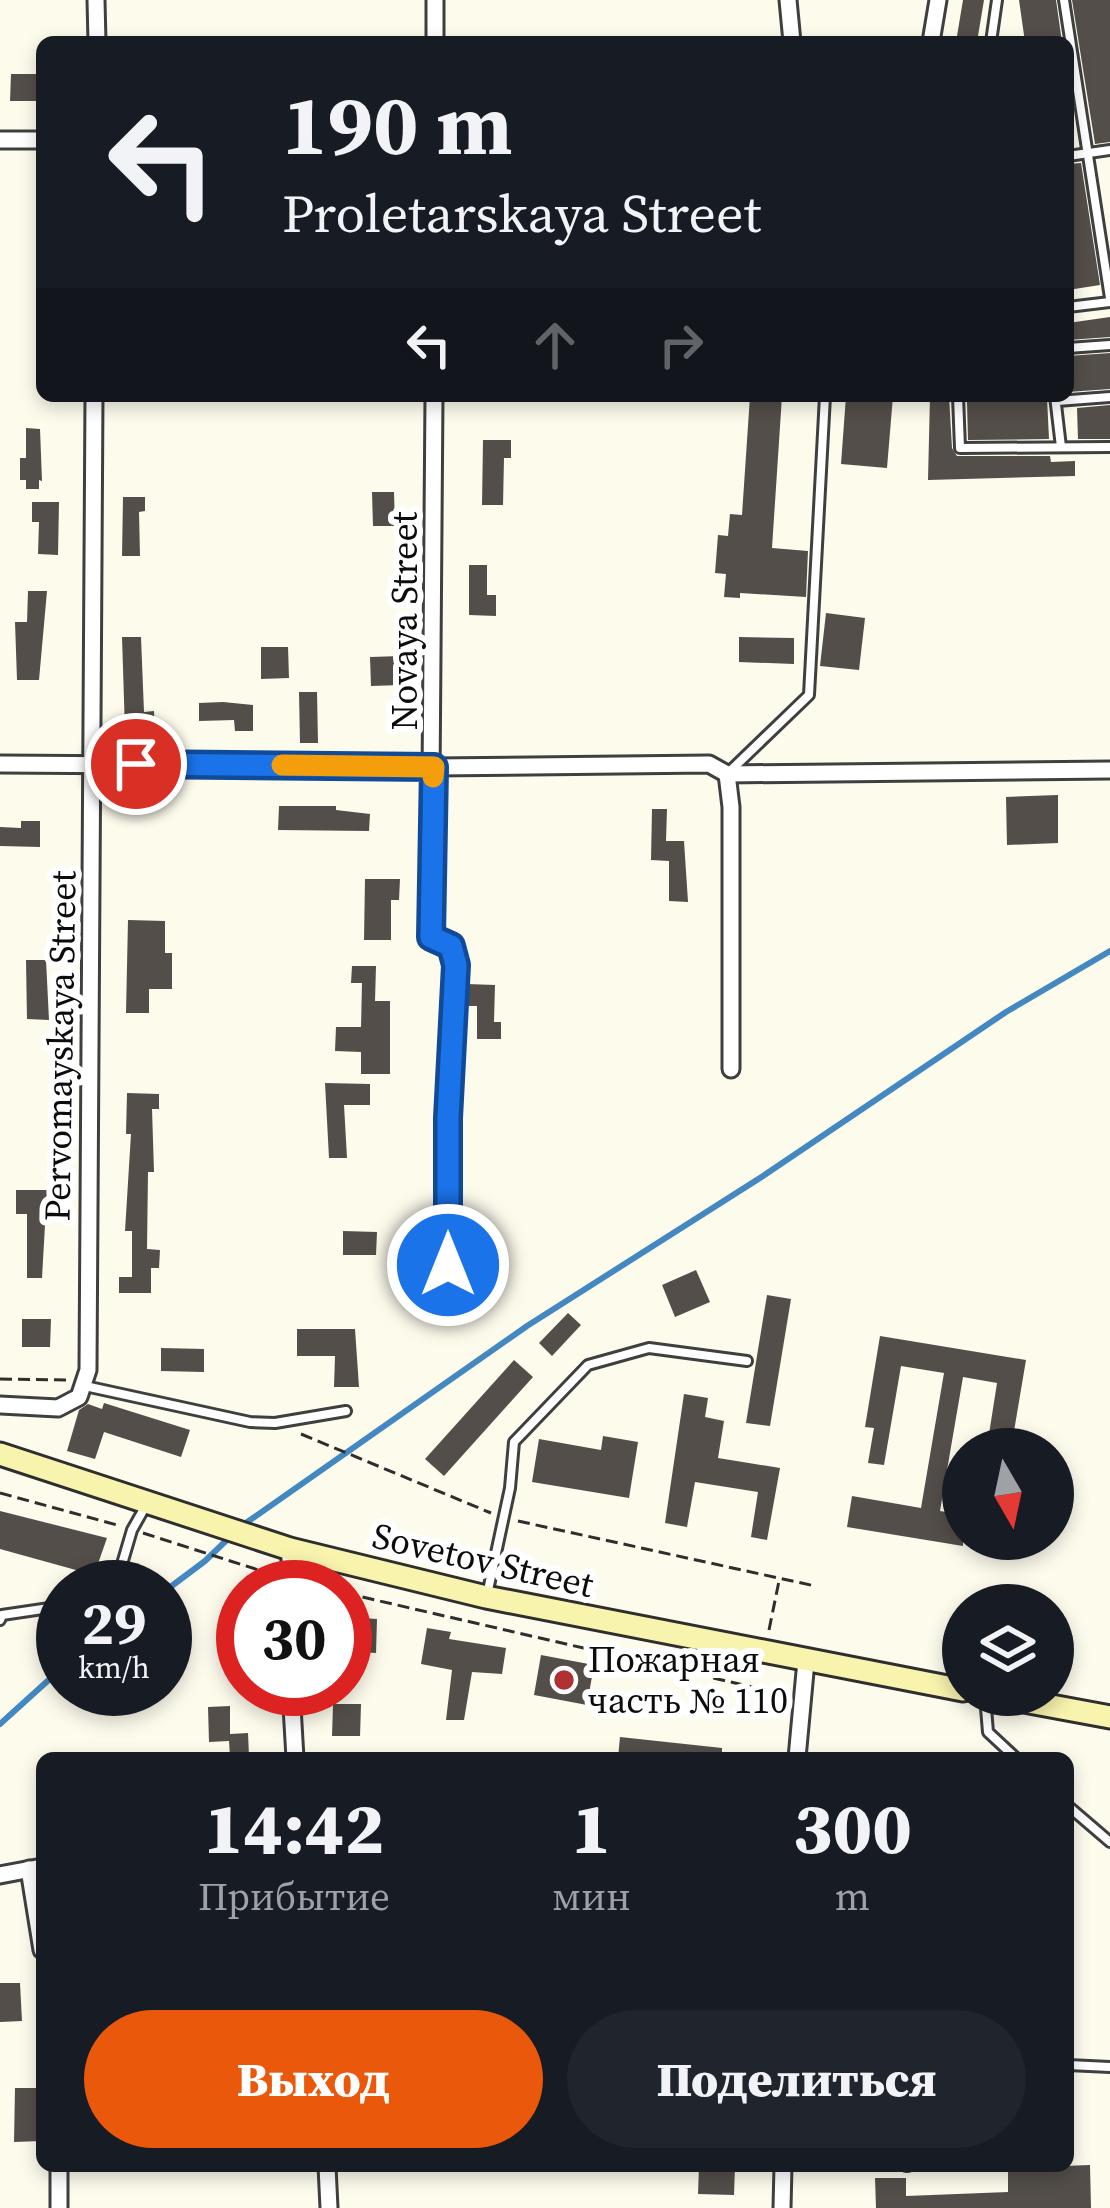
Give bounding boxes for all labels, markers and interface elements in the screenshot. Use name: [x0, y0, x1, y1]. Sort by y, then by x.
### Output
text: 190 m: [282, 67, 513, 182]
icon: left: [84, 84, 240, 240]
text: Proletarskaya Street: [282, 176, 761, 250]
icon: left: [396, 312, 462, 378]
icon: ahead: [522, 312, 588, 378]
icon: right: [648, 312, 714, 378]
street label: Novaya Street: [380, 511, 429, 731]
pin: [85, 713, 187, 815]
icon: arrive: [103, 731, 169, 797]
street label: Pervomayskaya Street: [32, 870, 88, 1222]
position arrow: [385, 1202, 511, 1328]
north arrow: [942, 1428, 1074, 1560]
map controls: [942, 1428, 1074, 1716]
street label: Sovetov Street: [368, 1511, 598, 1609]
speed limit sign: 30: [216, 1560, 372, 1716]
text: 29: [81, 1582, 147, 1664]
button: layers: [942, 1584, 1074, 1716]
place label: Пожарная часть № 110: [588, 1635, 788, 1725]
text: km/h: [78, 1647, 150, 1688]
marker: Пожарная часть № 110: [551, 1667, 577, 1693]
text: 14:42: [204, 1778, 384, 1877]
text: 1: [572, 1778, 611, 1877]
text: 300: [793, 1778, 912, 1877]
text: Прибытие: [198, 1870, 390, 1923]
text: мин: [552, 1870, 631, 1923]
text: m: [835, 1870, 870, 1923]
button: Выход: [84, 2010, 543, 2148]
button: Поделиться: [567, 2010, 1026, 2148]

